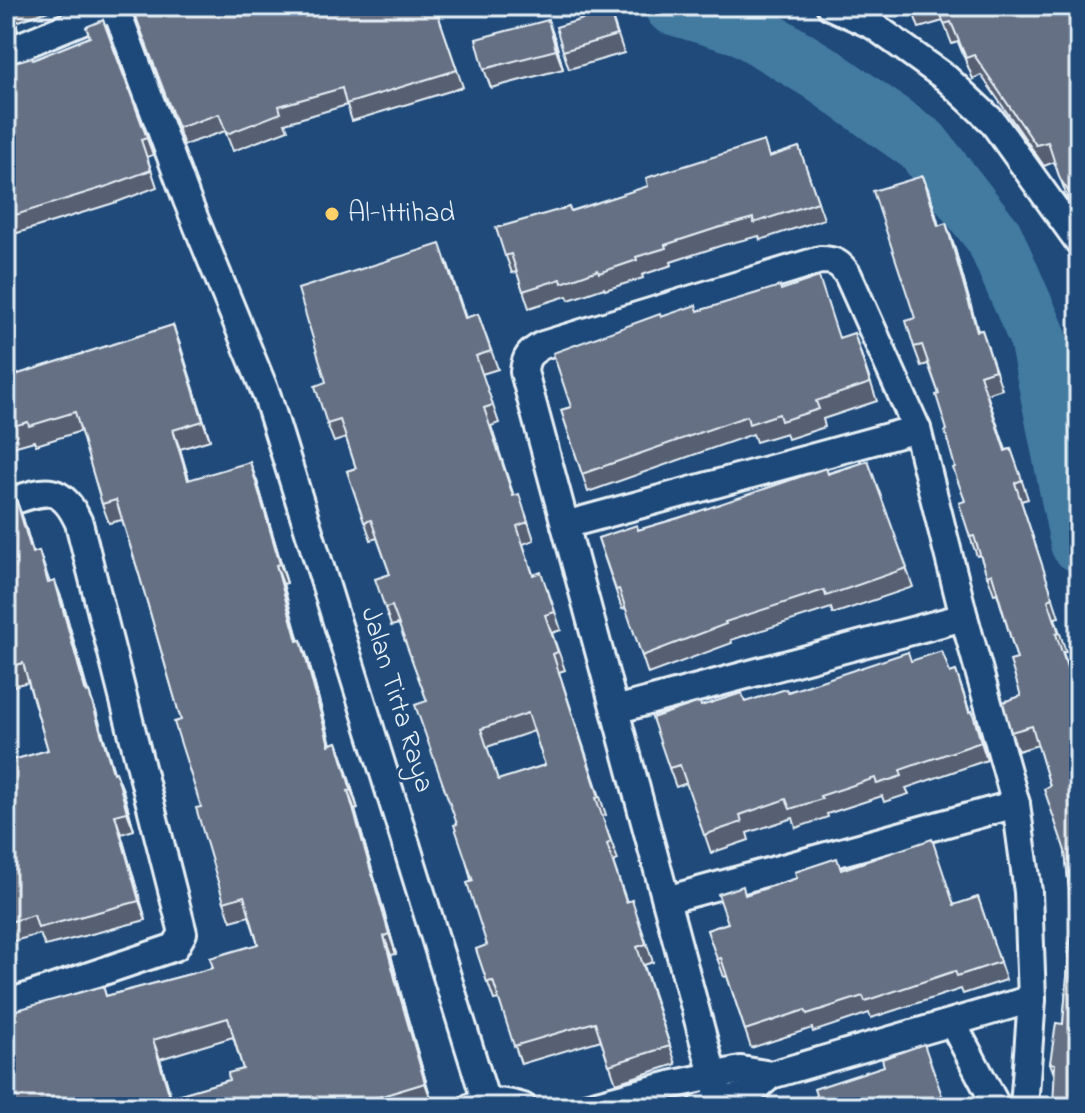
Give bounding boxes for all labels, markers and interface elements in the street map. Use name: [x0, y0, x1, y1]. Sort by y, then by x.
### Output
place label: Al-Ittihad: [348, 194, 455, 235]
marker: Al-Ittihad: [323, 205, 341, 223]
street label: Jalan Tirta Raya: [348, 602, 444, 798]

